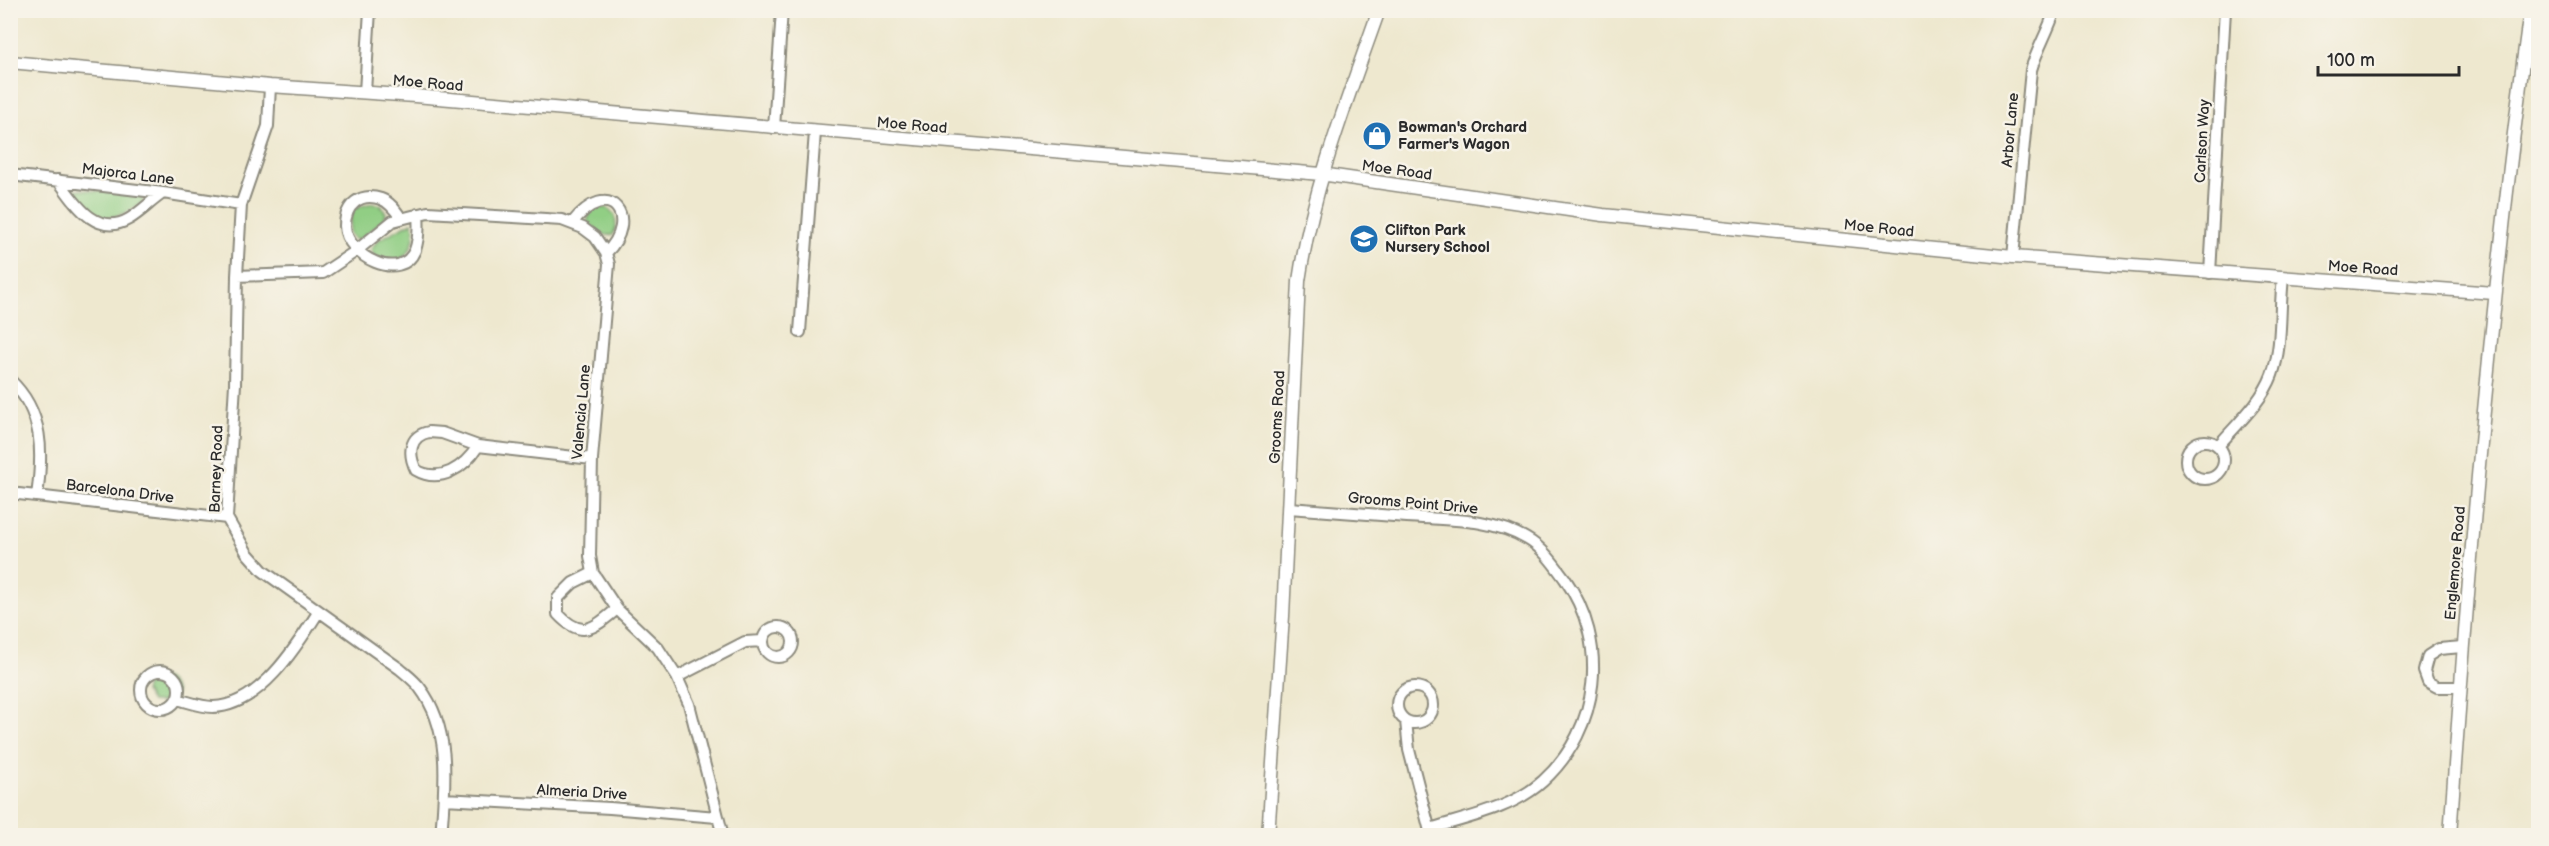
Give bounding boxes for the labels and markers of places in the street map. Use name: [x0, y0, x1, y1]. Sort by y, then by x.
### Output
place label: Bowman's Orchard Farmer's Wagon: [1398, 118, 1527, 154]
shop icon: Bowman's Orchard Farmer's Wagon: [1361, 120, 1393, 152]
place label: Clifton Park Nursery School: [1385, 221, 1490, 257]
school or university icon: Clifton Park Nursery School: [1348, 223, 1380, 255]

